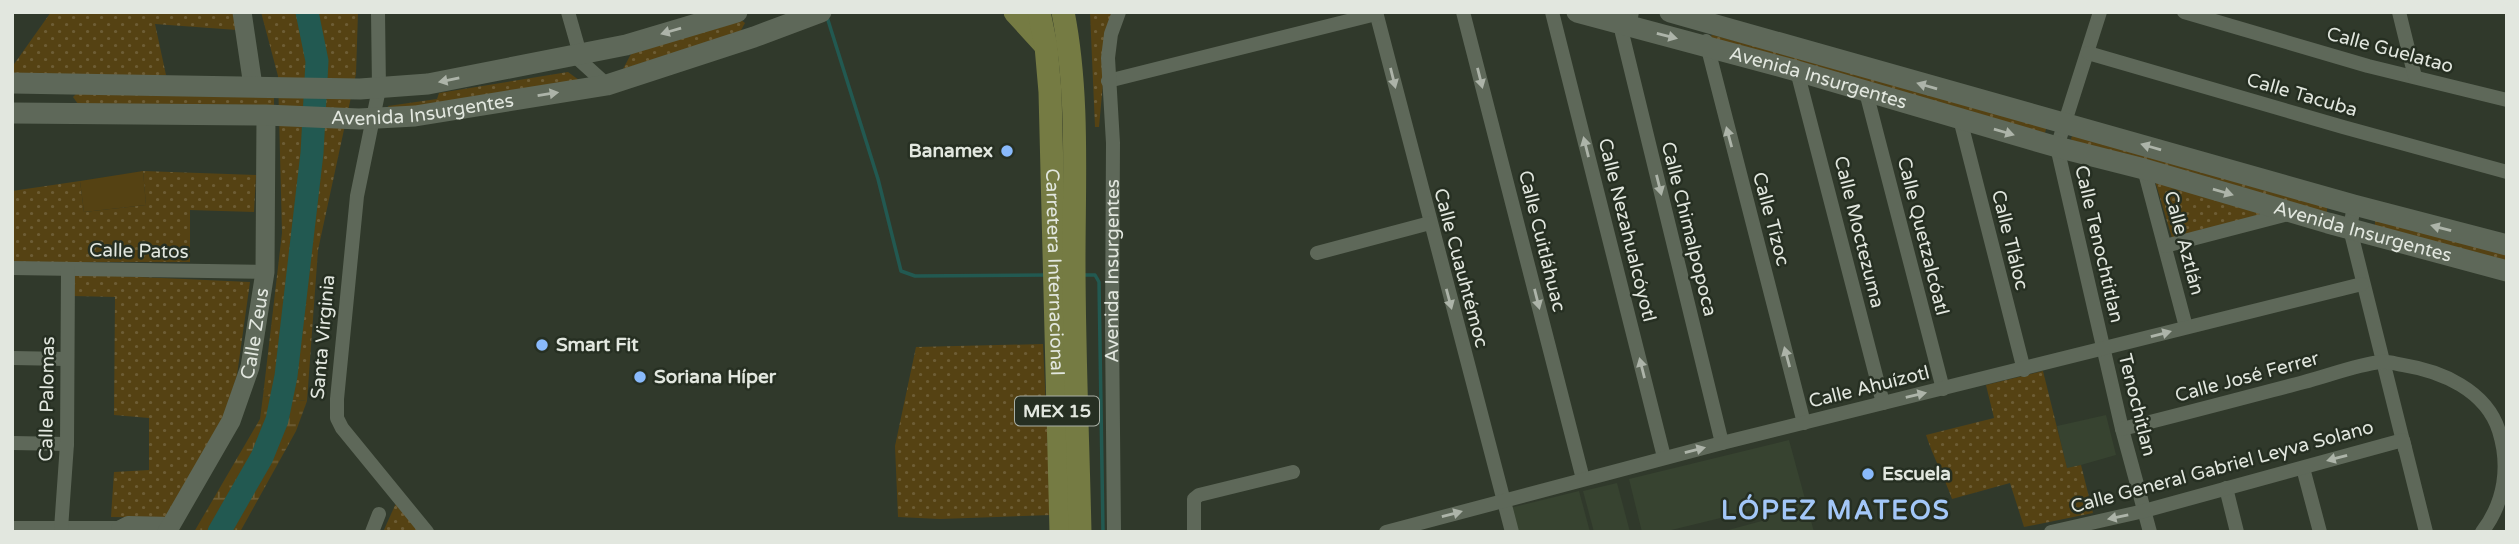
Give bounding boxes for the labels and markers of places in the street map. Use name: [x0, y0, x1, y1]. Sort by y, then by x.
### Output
place label: Banamex: [909, 140, 993, 162]
marker: Banamex: [999, 143, 1015, 159]
place label: Smart Fit: [556, 334, 639, 356]
marker: Smart Fit: [534, 337, 550, 353]
place label: Soriana Híper: [654, 366, 777, 389]
marker: Soriana Híper: [632, 369, 648, 385]
place label: Escuela: [1882, 463, 1951, 485]
marker: Escuela: [1860, 466, 1876, 482]

